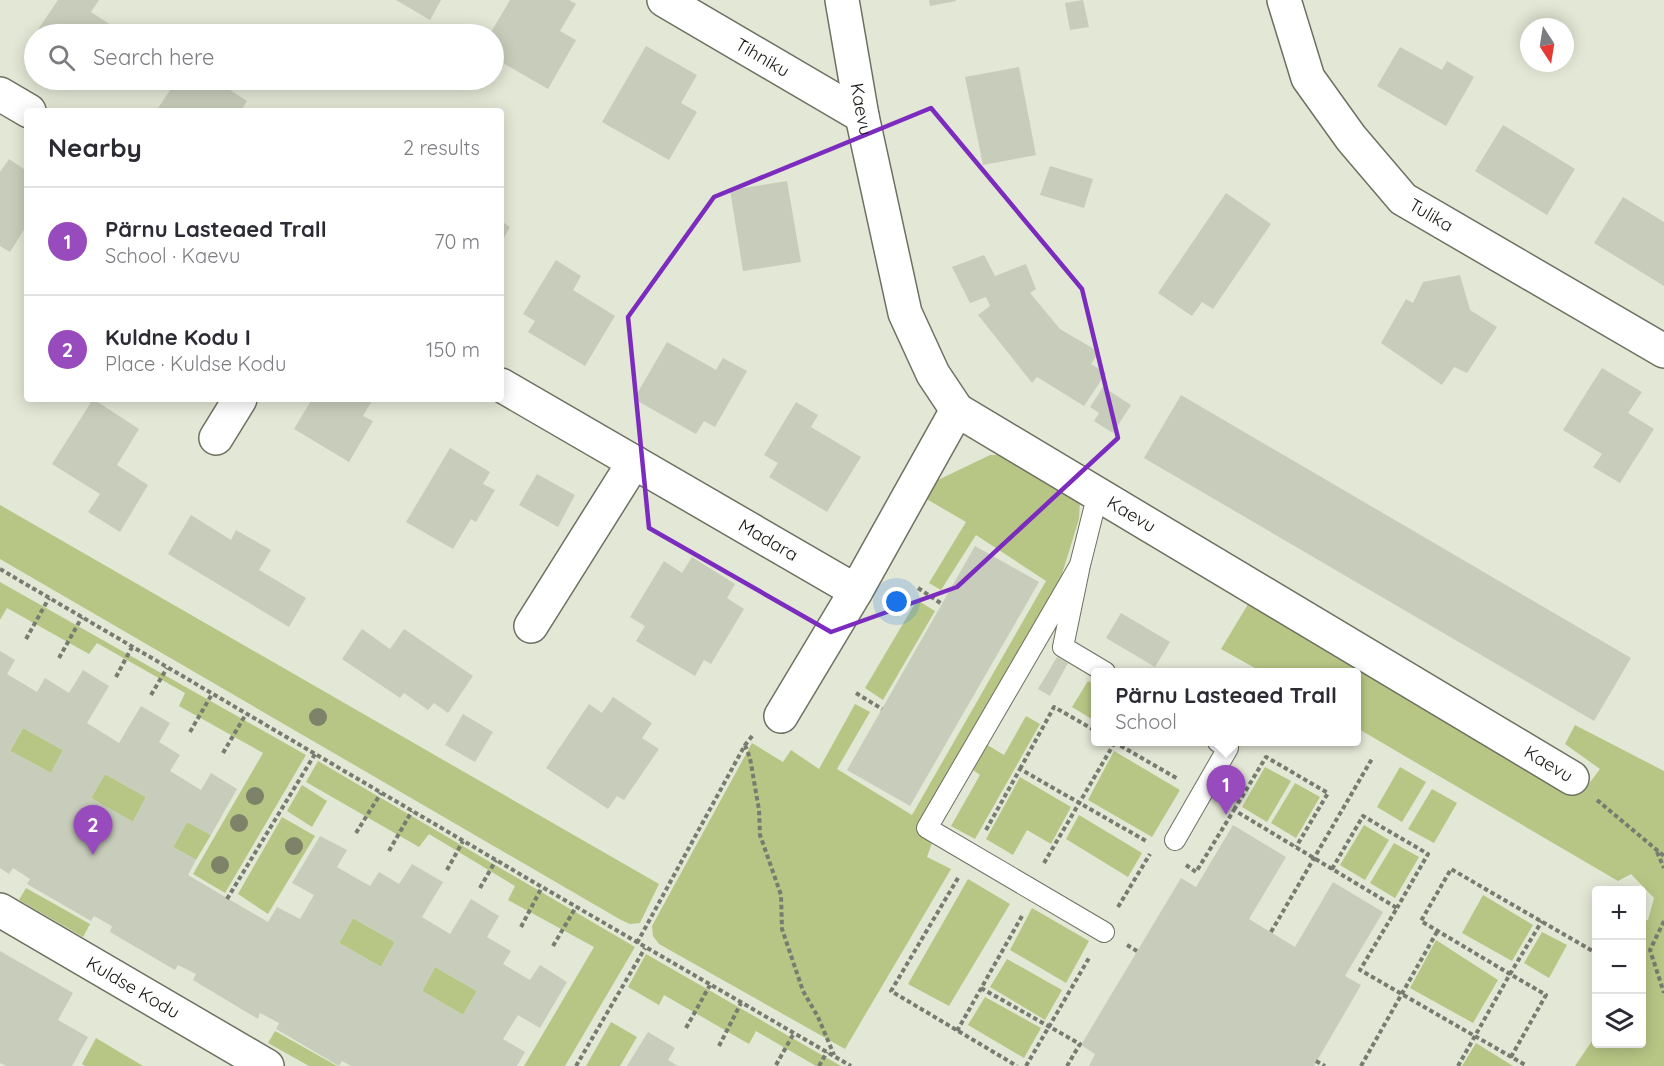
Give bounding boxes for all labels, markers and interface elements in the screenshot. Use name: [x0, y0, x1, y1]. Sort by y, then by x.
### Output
north arrow: [1520, 18, 1574, 72]
search box: [24, 24, 504, 90]
street label: Tihniku: [731, 32, 794, 82]
icon: search: [45, 41, 78, 74]
text: Search here: [93, 43, 214, 71]
street label: Kaevu: [846, 81, 878, 138]
text: Nearby: [48, 131, 142, 164]
text: 2 results: [403, 135, 480, 160]
street label: Tulika: [1405, 193, 1458, 237]
text: Pärnu Lasteaed Trall: [105, 215, 327, 243]
text: 1: [64, 229, 71, 254]
text: 70 m: [434, 229, 480, 254]
text: School · Kaevu: [105, 243, 240, 268]
text: Kuldne Kodu I: [105, 323, 251, 351]
text: 2: [62, 337, 73, 362]
text: 150 m: [426, 337, 480, 362]
text: Place · Kuldse Kodu: [105, 351, 286, 376]
street label: Kaevu: [1103, 490, 1160, 537]
street label: Madara: [735, 513, 803, 566]
your location: [882, 587, 911, 616]
popup: [1091, 668, 1361, 746]
text: Pärnu Lasteaed Trall: [1115, 681, 1337, 709]
text: School: [1115, 709, 1177, 734]
street label: Kaevu: [1520, 740, 1577, 787]
pin: 1: [1206, 766, 1246, 815]
pin: 2: [74, 806, 112, 855]
map controls: [1592, 886, 1646, 1048]
button: +: [1592, 886, 1646, 940]
button: −: [1592, 940, 1646, 994]
street label: Kuldse Kodu: [82, 951, 184, 1024]
button: layers: [1592, 994, 1646, 1048]

